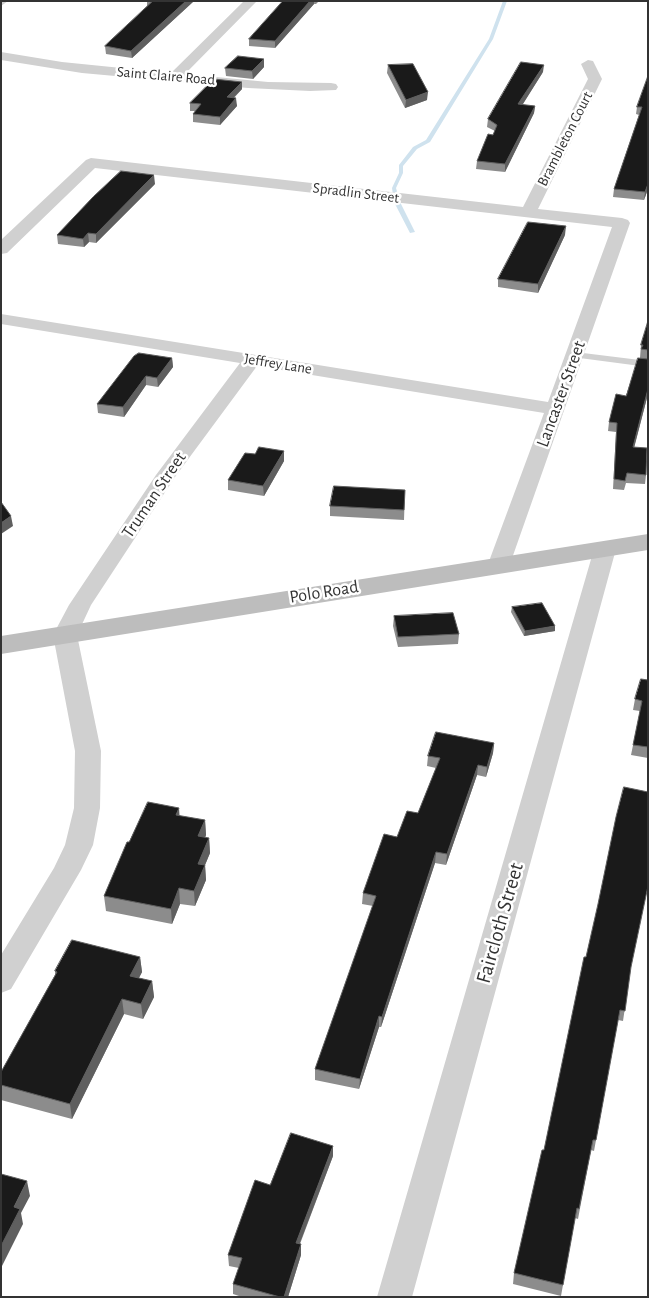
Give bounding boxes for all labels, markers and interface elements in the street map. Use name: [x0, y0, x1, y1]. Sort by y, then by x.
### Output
street label: Saint Claire Road: [116, 63, 216, 89]
street label: Brambleton Court: [533, 89, 597, 189]
street label: Spradlin Street: [312, 179, 400, 207]
street label: Lancaster Street: [532, 338, 590, 450]
street label: Jeffrey Lane: [243, 350, 313, 378]
street label: Truman Street: [117, 448, 191, 542]
street label: Polo Road: [288, 576, 360, 608]
street label: Faircloth Street: [471, 860, 529, 986]

